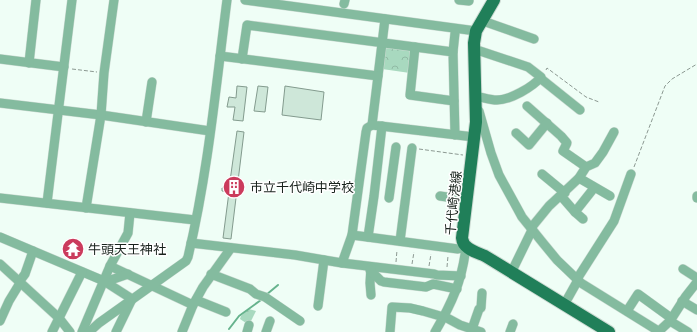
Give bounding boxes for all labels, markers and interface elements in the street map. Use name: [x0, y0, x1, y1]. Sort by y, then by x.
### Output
street label: 千代崎港線: [443, 170, 464, 236]
building icon: 市立千代崎中学校: [221, 174, 247, 200]
place label: 市立千代崎中学校: [250, 180, 354, 195]
temple icon: 牛頭天王神社: [60, 236, 86, 262]
place label: 牛頭天王神社: [88, 242, 166, 257]

